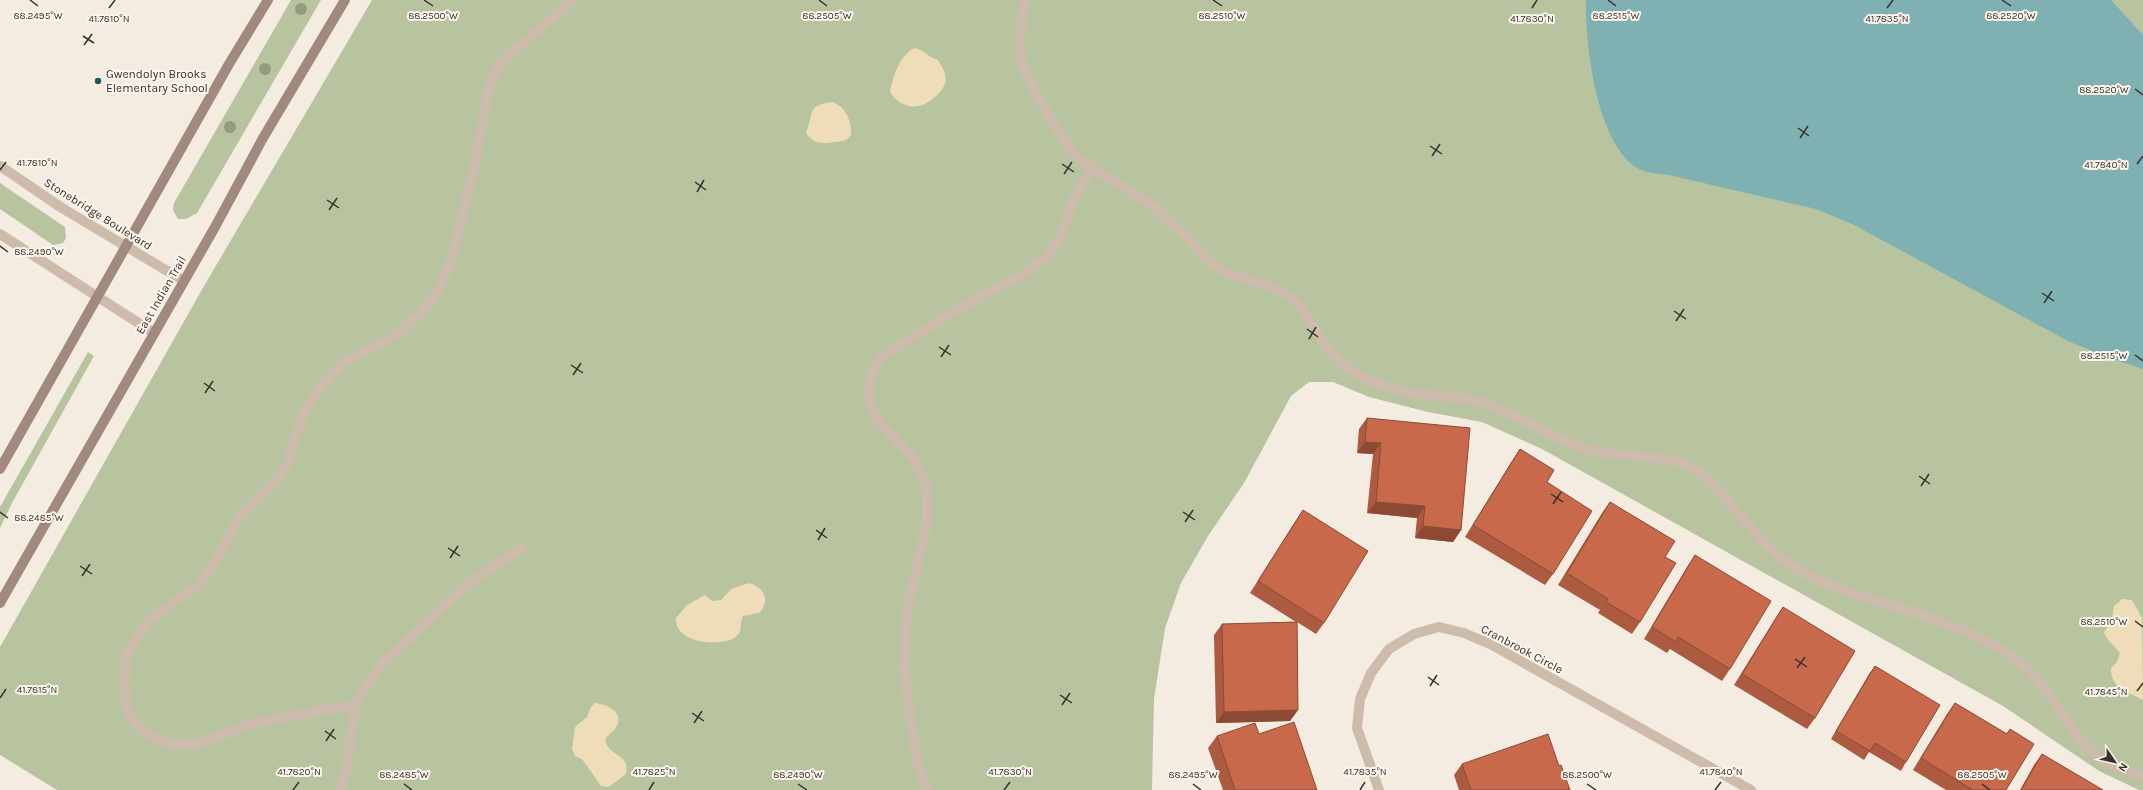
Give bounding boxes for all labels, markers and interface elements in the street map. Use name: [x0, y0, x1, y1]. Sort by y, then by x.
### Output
text: 88.2495°W: [13, 10, 63, 22]
text: 88.2500°W: [408, 10, 458, 22]
text: 88.2505°W: [802, 10, 852, 22]
text: 88.2510°W: [1198, 10, 1246, 22]
text: 88.2515°W: [1593, 10, 1639, 22]
text: 88.2520°W: [1986, 10, 2036, 22]
text: 41.7810°N: [88, 13, 130, 25]
text: 41.7830°N: [1510, 13, 1554, 25]
text: 41.7835°N: [1865, 13, 1909, 25]
place label: Gwendolyn Brooks Elementary School: [106, 67, 208, 95]
marker: Gwendolyn Brooks Elementary School: [93, 76, 103, 86]
text: 88.2520°W: [2079, 84, 2129, 96]
text: 41.7810°N: [16, 157, 58, 169]
text: 41.7840°N: [2084, 159, 2128, 171]
street label: Stonebridge Boulevard: [41, 175, 155, 253]
text: 88.2490°W: [14, 246, 64, 258]
street label: East Indian Trail: [133, 253, 189, 337]
text: 88.2515°W: [2081, 350, 2127, 362]
text: 88.2485°W: [14, 512, 64, 524]
text: 88.2510°W: [2080, 616, 2128, 628]
street label: Cranbrook Circle: [1479, 622, 1565, 676]
text: 41.7815°N: [17, 684, 57, 696]
text: 41.7845°N: [2085, 686, 2128, 698]
north arrow: [2095, 742, 2135, 782]
text: N: [2115, 760, 2130, 774]
text: 41.7820°N: [277, 766, 321, 778]
text: 41.7825°N: [632, 766, 676, 778]
text: 41.7830°N: [988, 766, 1032, 778]
text: 41.7835°N: [1343, 766, 1387, 778]
text: 41.7840°N: [1699, 766, 1743, 778]
text: 88.2485°W: [379, 769, 429, 781]
text: 88.2490°W: [773, 769, 823, 781]
text: 88.2495°W: [1168, 769, 1218, 781]
text: 88.2500°W: [1562, 769, 1612, 781]
text: 88.2505°W: [1957, 769, 2007, 781]

